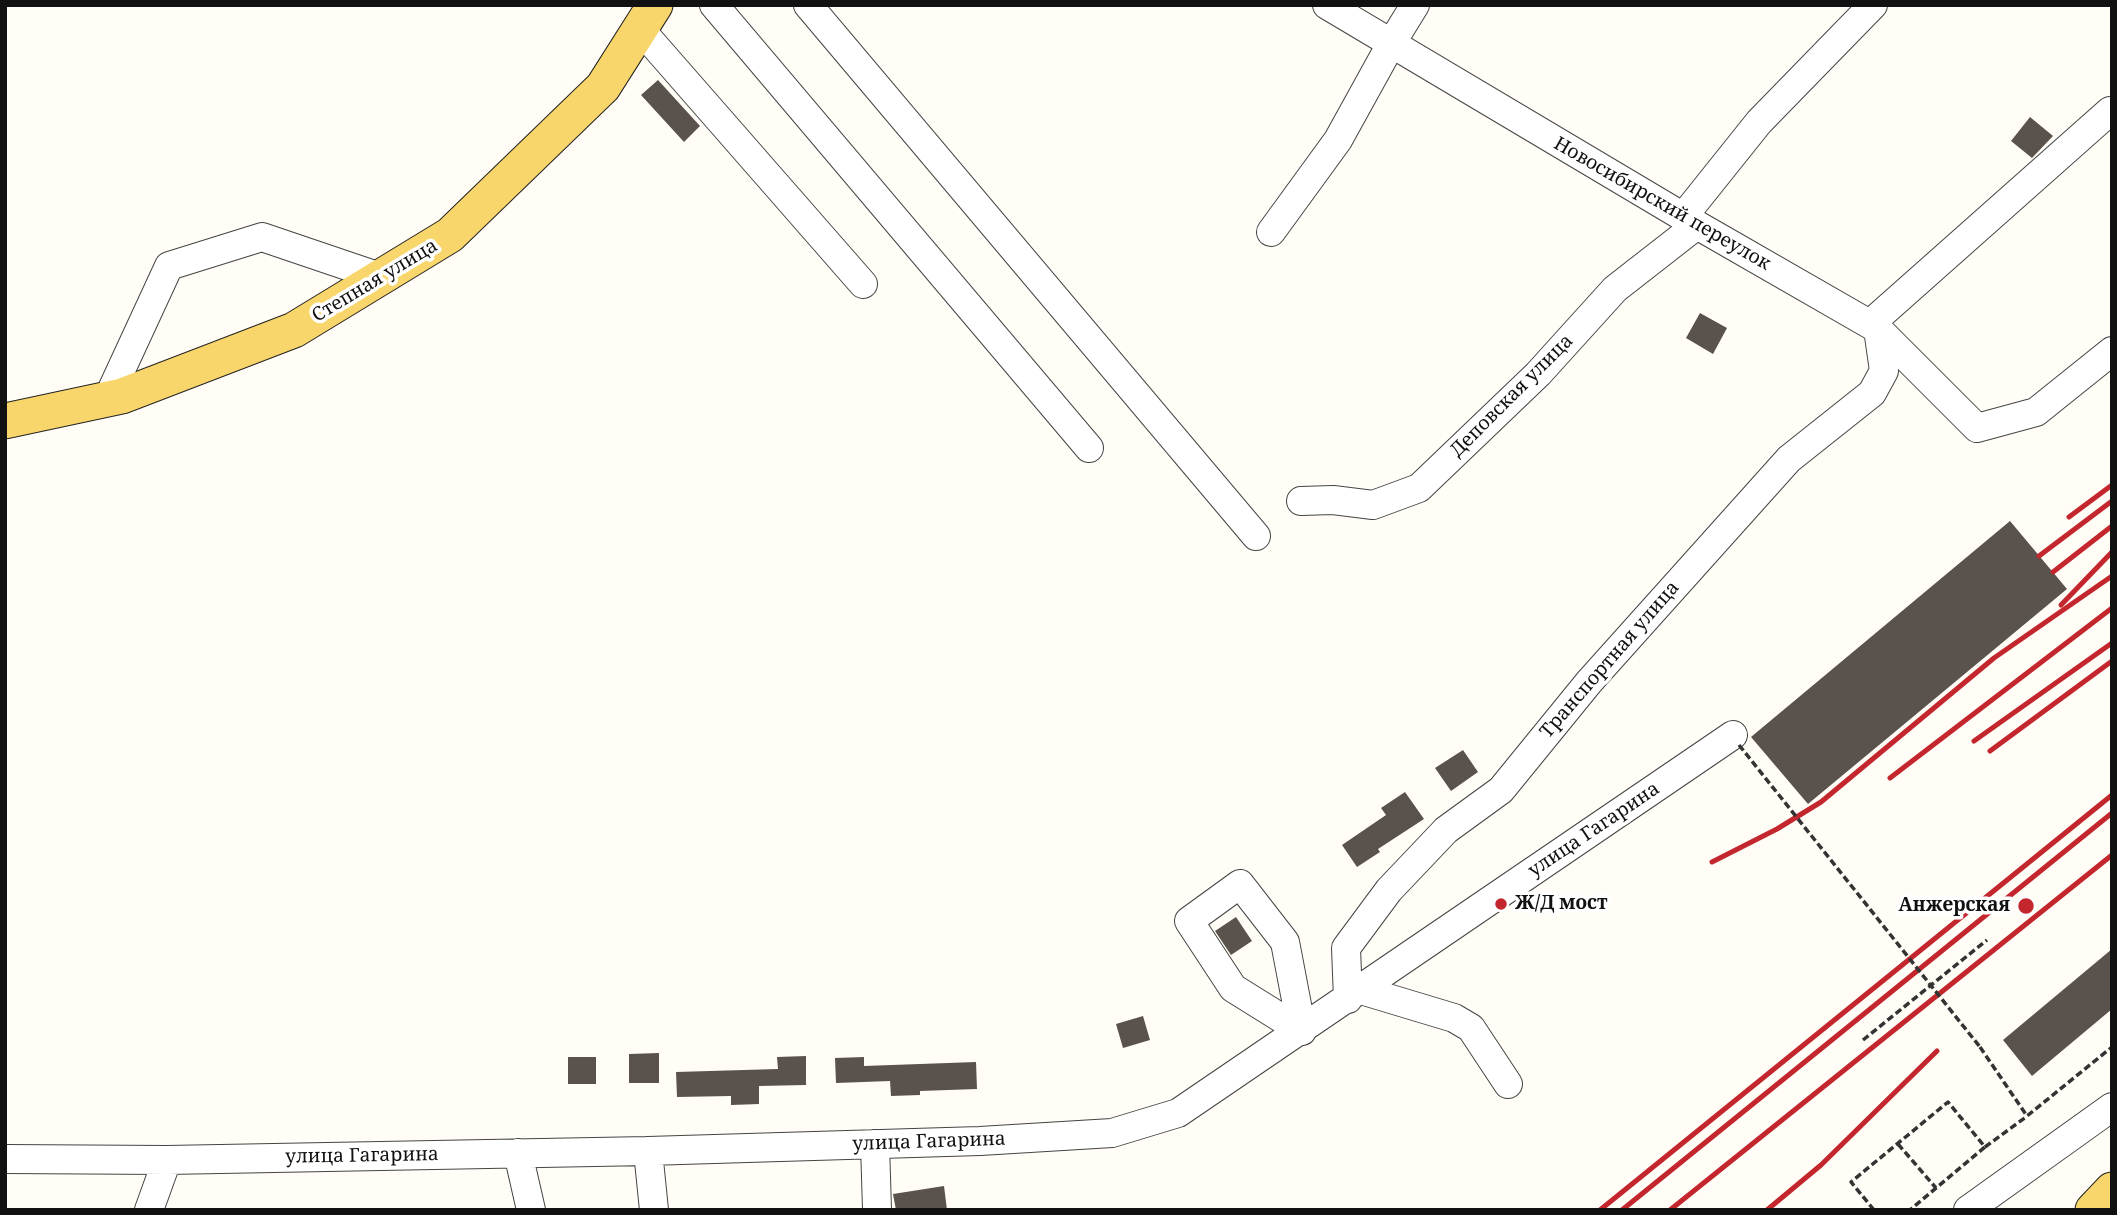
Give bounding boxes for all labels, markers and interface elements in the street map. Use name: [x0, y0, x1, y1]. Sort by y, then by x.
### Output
street label: Новосибирский переулок: [1550, 132, 1774, 276]
street label: Степная улица: [308, 235, 442, 327]
street label: Деповская улица: [1446, 330, 1578, 462]
street label: Транспортная улица: [1536, 577, 1684, 743]
street label: улица Гагарина: [1524, 778, 1664, 882]
place label: Ж/Д мост: [1515, 893, 1608, 915]
place label: Анжерская: [1899, 895, 2010, 917]
marker: Ж/Д мост: [1493, 896, 1509, 912]
marker: Анжерская: [2016, 896, 2036, 916]
street label: улица Гагарина: [852, 1128, 1006, 1156]
street label: улица Гагарина: [285, 1143, 439, 1169]

